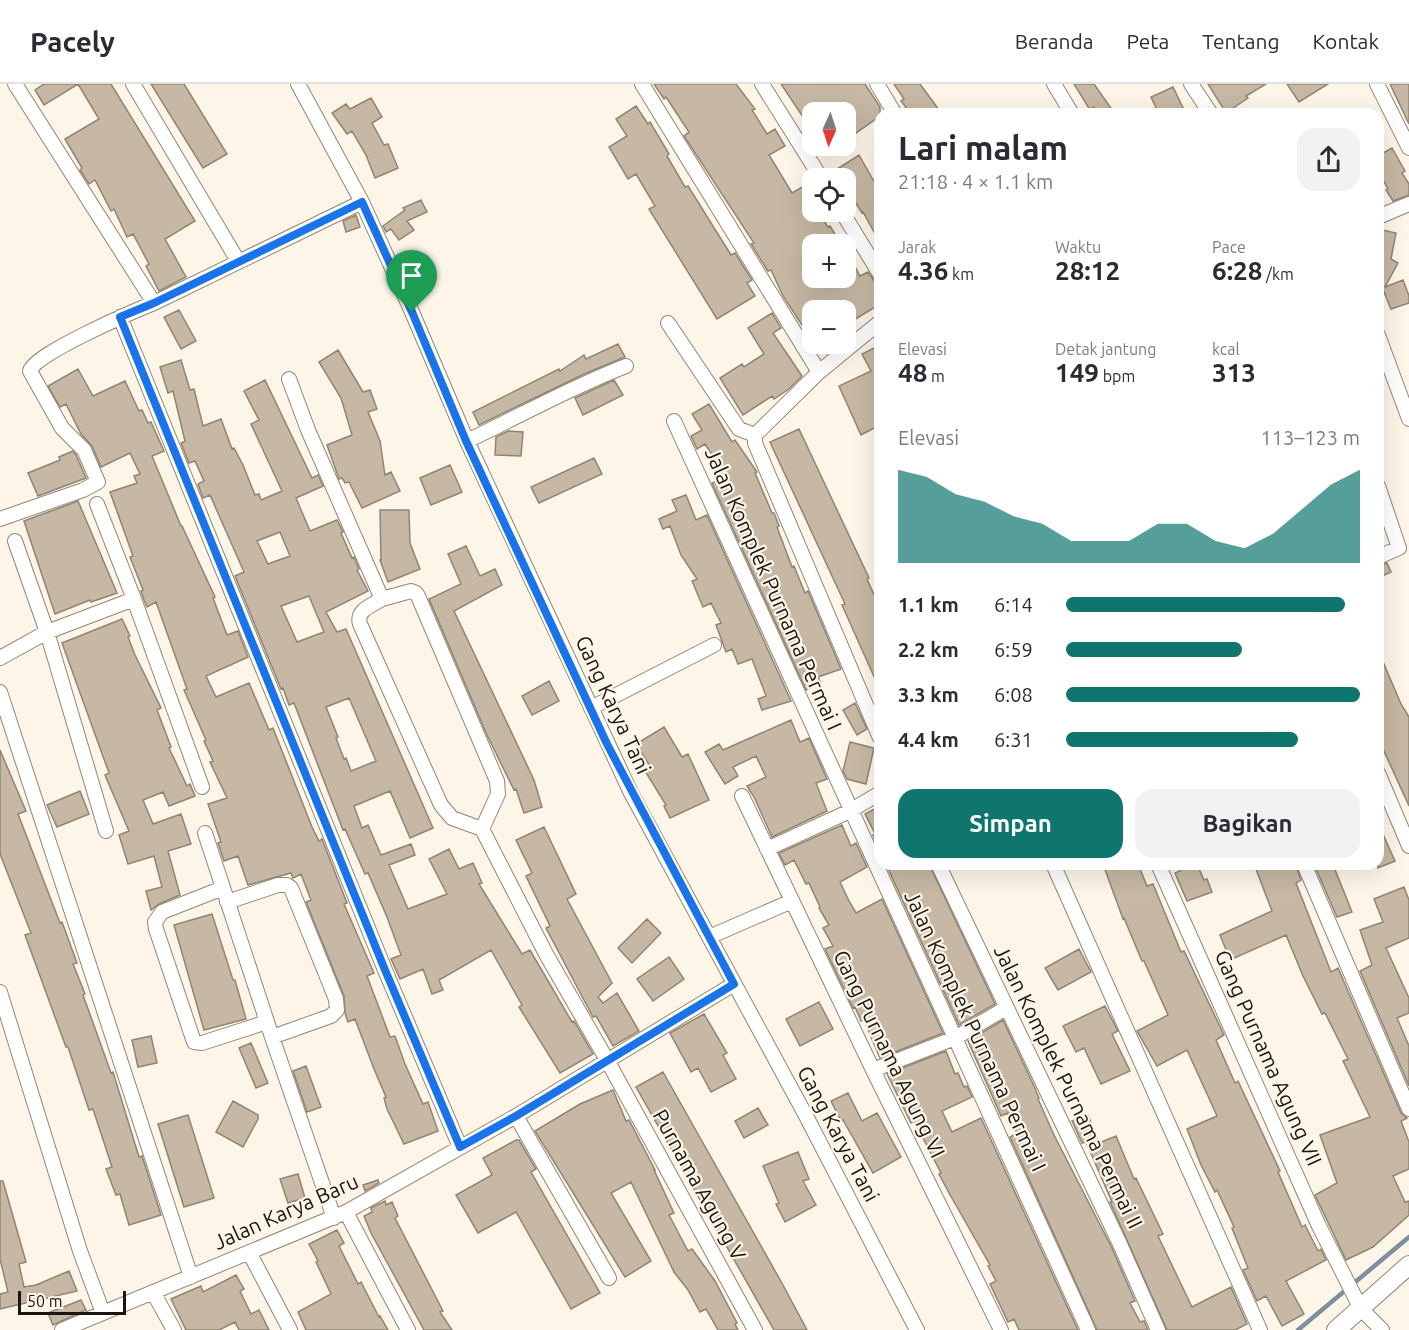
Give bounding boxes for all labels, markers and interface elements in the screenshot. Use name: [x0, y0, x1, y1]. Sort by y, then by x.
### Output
text: Pacely: [30, 26, 115, 57]
text: Beranda: [1015, 29, 1094, 53]
text: Peta: [1127, 29, 1169, 53]
text: Tentang: [1202, 29, 1280, 53]
text: Kontak: [1313, 29, 1379, 53]
north arrow: [802, 102, 856, 156]
map controls: [802, 102, 856, 354]
button: share: [1297, 128, 1360, 191]
text: Lari malam: [898, 129, 1068, 166]
button: locate: [802, 168, 856, 222]
text: 21:18 · 4 × 1.1 km: [898, 170, 1053, 193]
button: +: [802, 234, 856, 288]
text: Jarak: [898, 238, 936, 256]
text: Waktu: [1055, 238, 1101, 256]
text: Pace: [1212, 238, 1246, 256]
pin: [386, 250, 437, 312]
text: 4.36: [898, 256, 948, 285]
text: 28:12: [1055, 256, 1120, 285]
text: 6:28: [1212, 256, 1262, 285]
icon: arrive: [395, 259, 428, 292]
text: km: [948, 265, 974, 283]
text: /km: [1262, 265, 1294, 283]
button: −: [802, 300, 856, 354]
text: Elevasi: [898, 340, 947, 358]
text: Detak jantung: [1055, 340, 1156, 358]
text: kcal: [1212, 340, 1240, 358]
text: 48: [898, 358, 927, 387]
text: 149: [1055, 358, 1099, 387]
text: 313: [1212, 358, 1256, 387]
text: m: [927, 367, 945, 385]
text: bpm: [1099, 367, 1135, 385]
text: Elevasi: [898, 426, 959, 449]
text: 113–123 m: [1261, 426, 1360, 449]
street label: Jalan Komplek Purnama Permai I: [701, 444, 847, 734]
text: 1.1 km: [898, 593, 959, 616]
text: 6:14: [994, 593, 1033, 616]
street label: Gang Karya Tani: [571, 632, 656, 778]
text: 2.2 km: [898, 638, 959, 661]
text: 6:59: [994, 638, 1033, 661]
text: 3.3 km: [898, 683, 959, 706]
text: 6:08: [994, 683, 1033, 706]
text: 4.4 km: [898, 728, 959, 751]
text: 6:31: [994, 728, 1033, 751]
button: Simpan: [898, 789, 1123, 858]
button: Bagikan: [1135, 789, 1360, 858]
street label: Jalan Komplek Purnama Permai I: [900, 886, 1052, 1175]
street label: Jalan Komplek Purnama Permai II: [990, 941, 1148, 1232]
street label: Gang Purnama Agung VI: [829, 946, 951, 1161]
street label: Gang Purnama Agung VII: [1211, 946, 1327, 1169]
street label: Gang Karya Tani: [793, 1062, 885, 1205]
street label: Purnama Agung V: [648, 1105, 752, 1265]
street label: Jalan Karya Baru: [209, 1168, 362, 1254]
scale bar: [18, 1288, 126, 1316]
text: 50 m: [27, 1292, 63, 1310]

